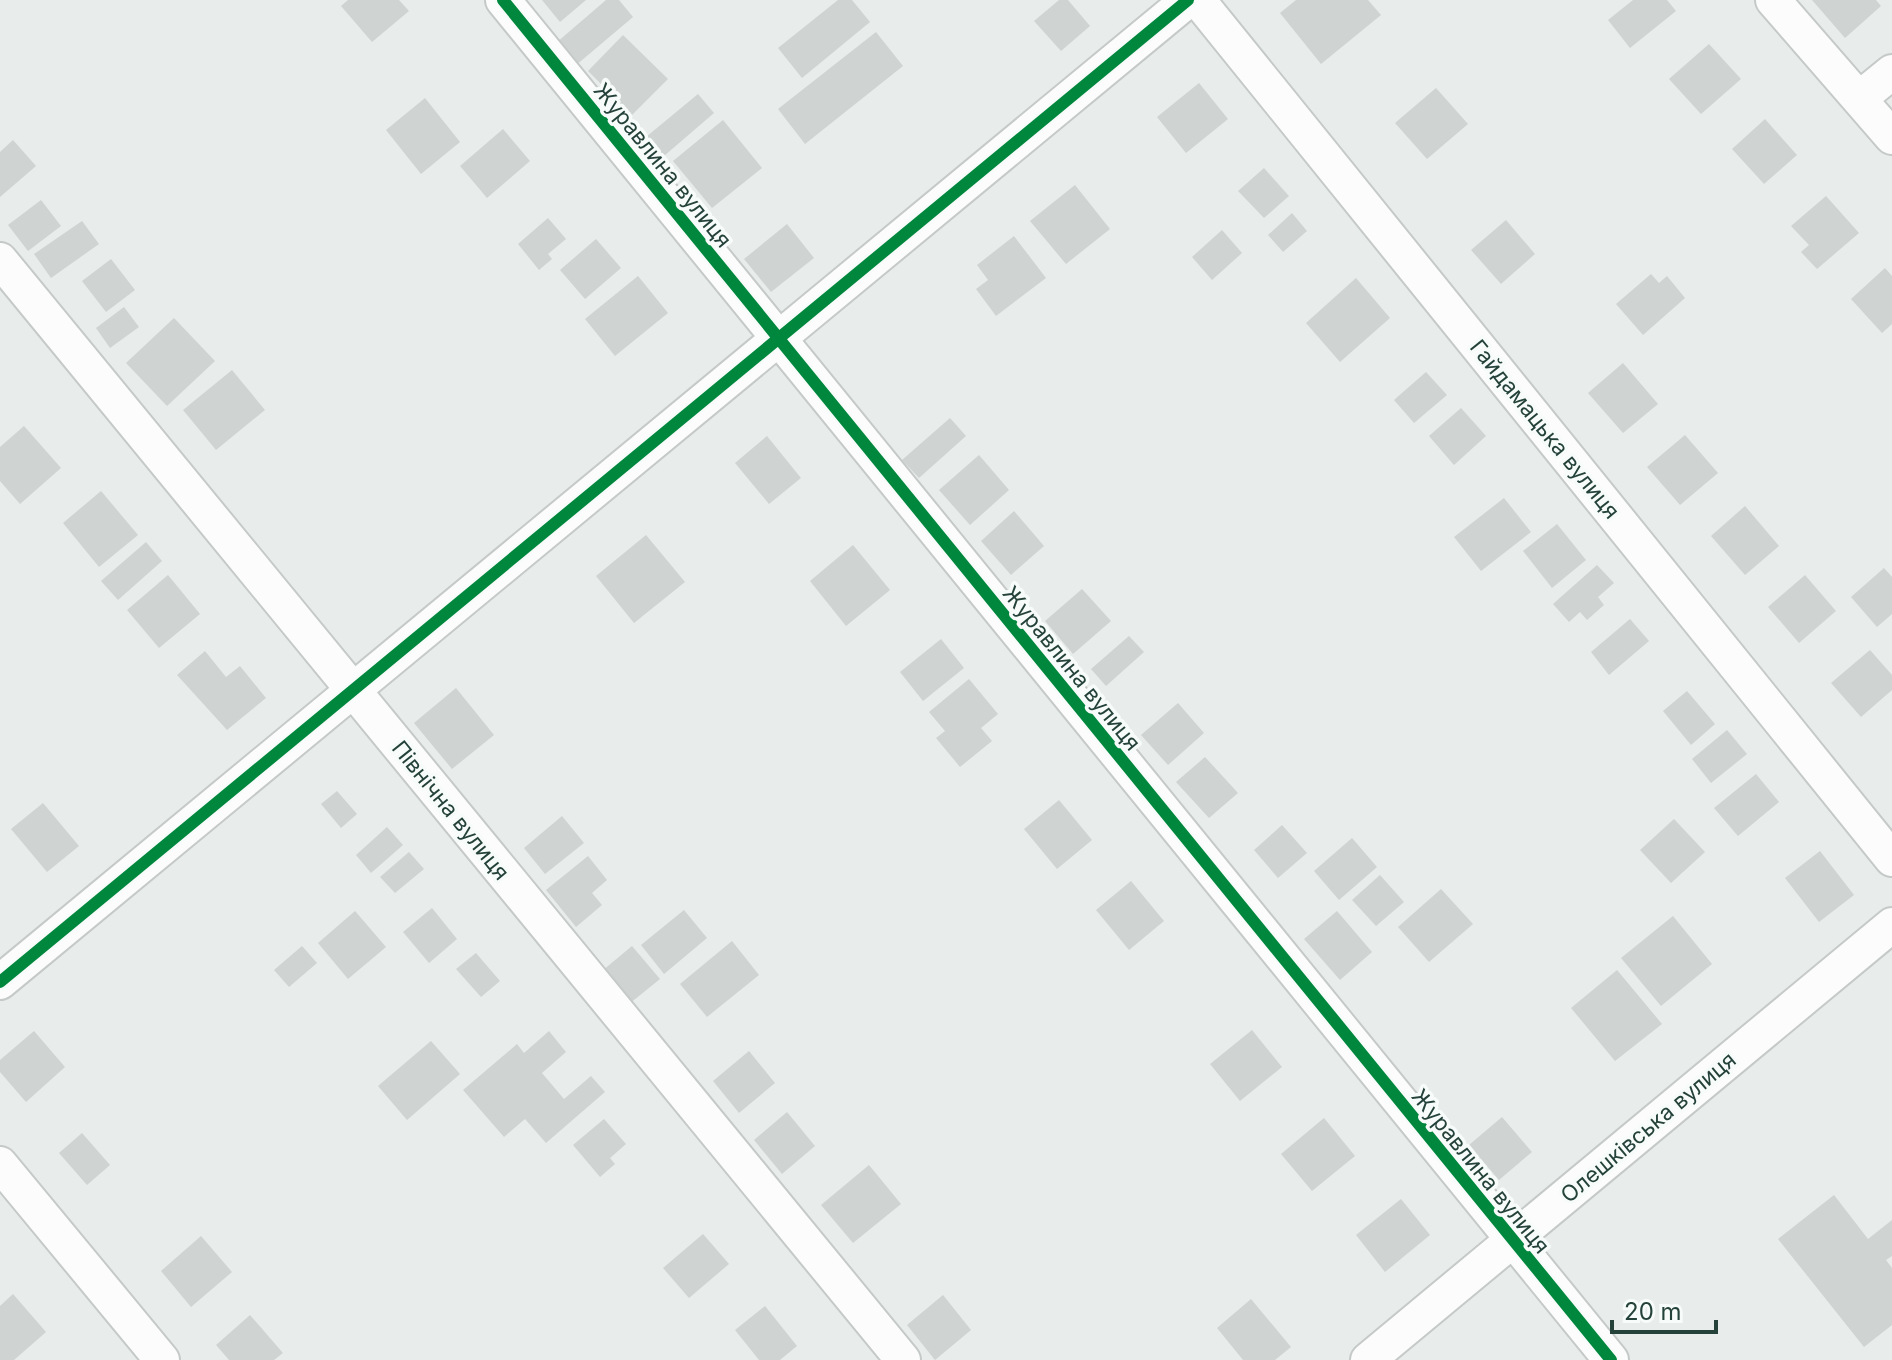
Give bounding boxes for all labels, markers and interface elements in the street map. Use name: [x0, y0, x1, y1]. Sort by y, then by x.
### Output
street label: Журавлина вулиця: [589, 78, 737, 252]
street label: Гайдамацька вулиця: [1465, 334, 1625, 524]
street label: Журавлина вулиця: [998, 581, 1146, 755]
street label: Північна вулиця: [387, 735, 515, 885]
street label: Олешківська вулиця: [1555, 1046, 1741, 1208]
street label: Журавлина вулиця: [1407, 1084, 1555, 1258]
scale bar: [1612, 1284, 1716, 1334]
text: 20 m: [1624, 1297, 1682, 1326]

